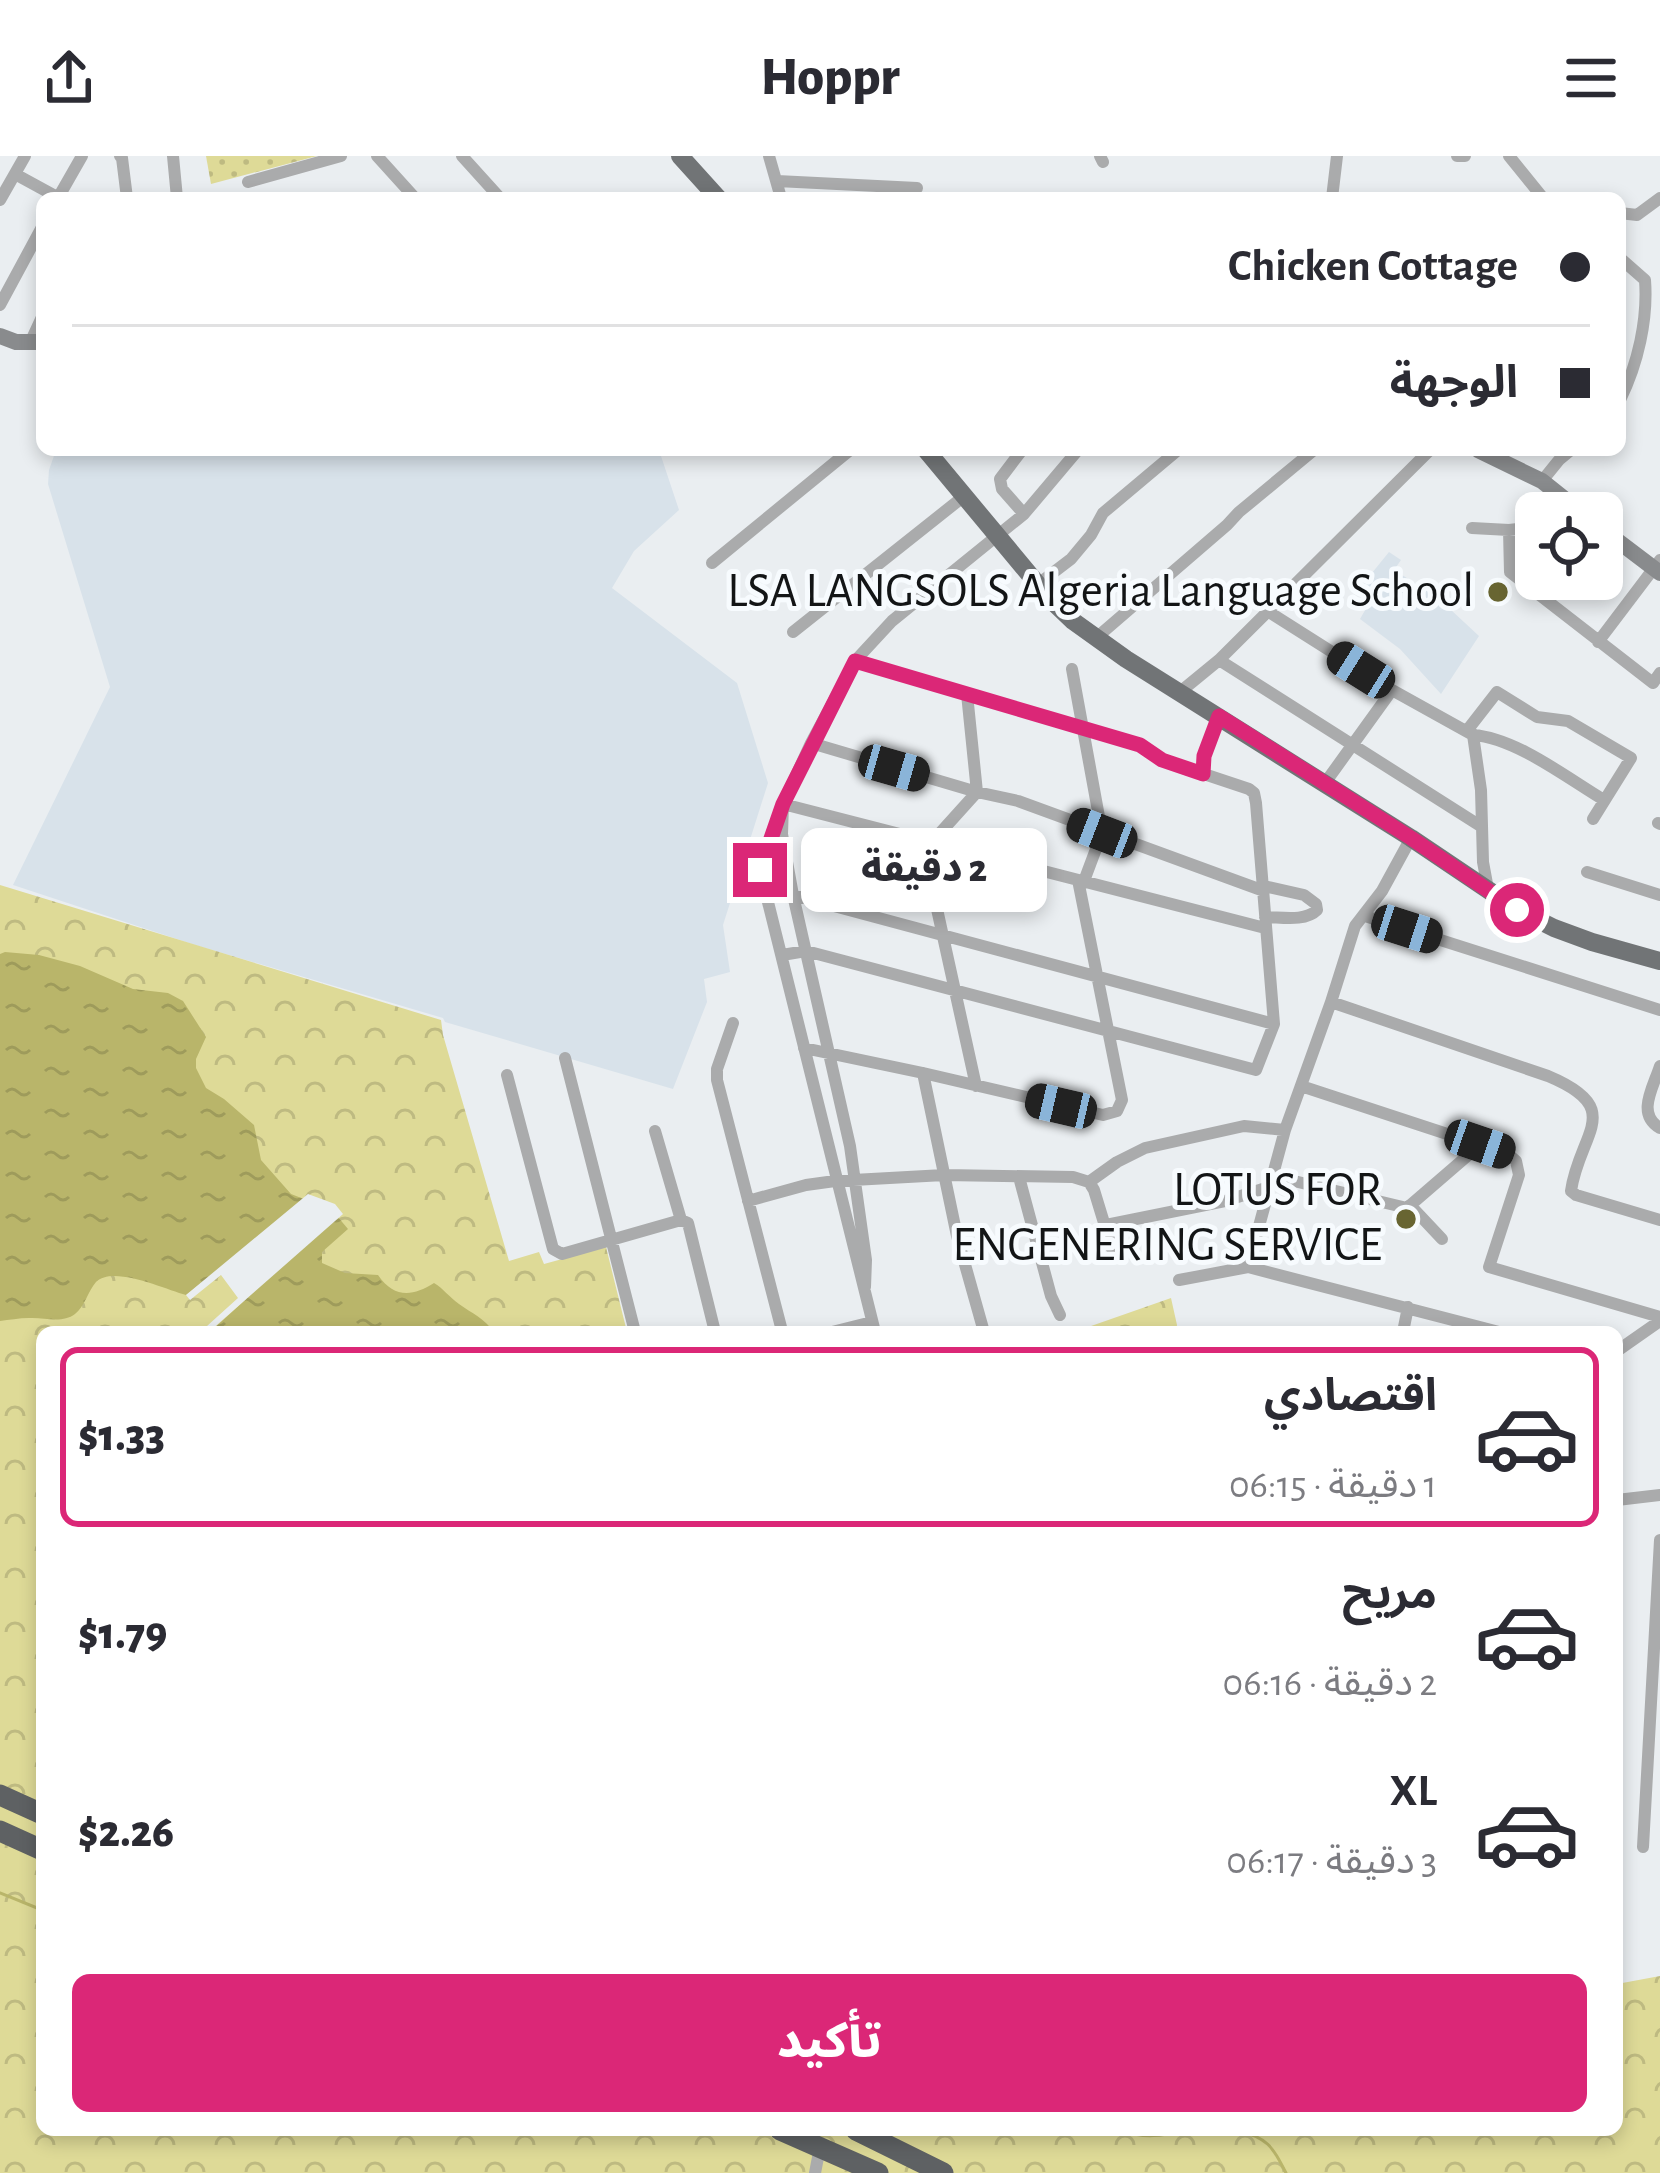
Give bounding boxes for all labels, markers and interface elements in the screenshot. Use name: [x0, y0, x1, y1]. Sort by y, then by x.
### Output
icon: share: [36, 45, 102, 111]
icon: menu: [1558, 45, 1624, 111]
text: Hoppr: [760, 51, 900, 105]
text: Chicken Cottage: [1228, 244, 1518, 289]
text: الوجهة: [1390, 361, 1518, 406]
map controls: [1515, 492, 1623, 600]
button: locate: [1515, 492, 1623, 600]
place label: LSA LANGSOLS Algeria Language School: [727, 568, 1474, 616]
marker: LSA LANGSOLS Algeria Language School: [1485, 579, 1511, 605]
car: [1321, 636, 1401, 704]
car: [854, 741, 934, 795]
car: [1062, 803, 1142, 863]
callout: 2 دقيقة: [802, 828, 1048, 912]
route end: [733, 843, 787, 897]
text: 2 دقيقة: [861, 850, 987, 889]
route start: [1490, 883, 1544, 937]
car: [1367, 901, 1447, 957]
car: [1022, 1080, 1100, 1132]
car: [1440, 1115, 1520, 1173]
place label: LOTUS FOR ENGENERING SERVICE: [952, 1167, 1382, 1270]
marker: LOTUS FOR ENGENERING SERVICE: [1393, 1206, 1419, 1232]
text: اقتصادي: [1264, 1374, 1437, 1419]
icon: car: [1473, 1383, 1581, 1491]
text: $1.33: [78, 1414, 165, 1459]
text: 1 دقيقة · 06:15: [1229, 1466, 1437, 1505]
text: مريح: [1342, 1572, 1437, 1617]
icon: car: [1473, 1581, 1581, 1689]
text: $1.79: [78, 1612, 167, 1657]
text: 2 دقيقة · 06:16: [1223, 1664, 1437, 1703]
text: XL: [1389, 1769, 1437, 1814]
icon: car: [1473, 1779, 1581, 1887]
text: $2.26: [78, 1810, 174, 1855]
text: 3 دقيقة · 06:17: [1226, 1842, 1437, 1881]
button: تأكيد: [72, 1974, 1587, 2112]

